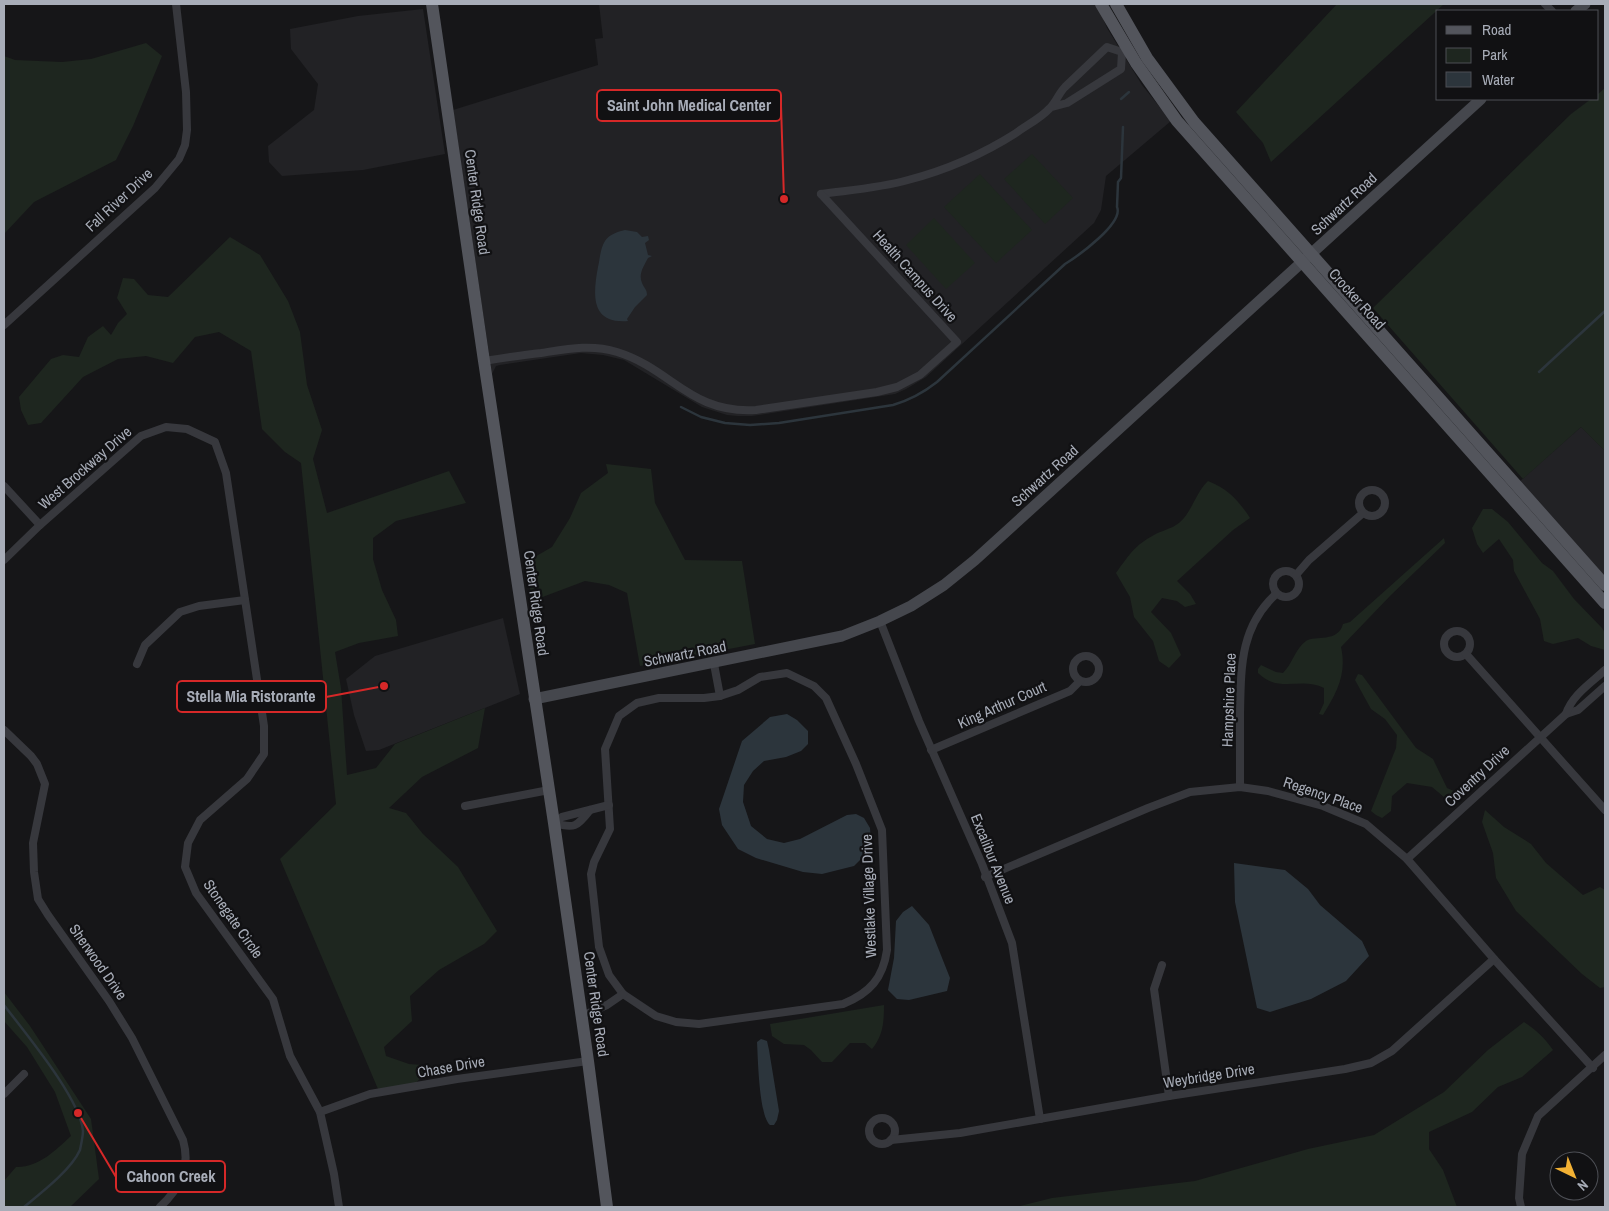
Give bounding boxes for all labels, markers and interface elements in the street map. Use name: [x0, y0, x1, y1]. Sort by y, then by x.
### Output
legend: [1436, 10, 1599, 100]
text: Road: [1482, 19, 1511, 40]
text: Park: [1482, 44, 1508, 65]
text: Water: [1482, 69, 1514, 90]
callout: Saint John Medical Center: [597, 90, 781, 121]
text: Saint John Medical Center: [607, 94, 772, 116]
street label: Center Ridge Road: [460, 148, 495, 256]
street label: Fall River Drive: [80, 163, 157, 236]
street label: Schwartz Road: [1306, 168, 1381, 240]
street label: Health Campus Drive: [868, 225, 963, 326]
street label: Crocker Road: [1324, 263, 1391, 334]
street label: West Brockway Drive: [33, 421, 136, 514]
street label: Schwartz Road: [1007, 440, 1083, 511]
street label: Center Ridge Road: [519, 549, 554, 657]
street label: Schwartz Road: [642, 635, 728, 672]
street label: Hampshire Place: [1216, 652, 1241, 747]
street label: King Arthur Court: [954, 675, 1050, 733]
callout: Stella Mia Ristorante: [177, 681, 326, 712]
text: Stella Mia Ristorante: [186, 685, 316, 707]
street label: Coventry Drive: [1440, 740, 1514, 811]
street label: Regency Place: [1281, 771, 1366, 818]
street label: Excalibur Avenue: [966, 811, 1021, 907]
street label: Westlake Village Drive: [856, 834, 881, 958]
street label: Stonegate Circle: [199, 875, 268, 962]
street label: Sherwood Drive: [65, 920, 132, 1004]
street label: Center Ridge Road: [579, 950, 614, 1058]
street label: Chase Drive: [415, 1050, 487, 1083]
street label: Weybridge Drive: [1162, 1058, 1256, 1093]
north arrow: [1549, 1151, 1599, 1201]
callout: Cahoon Creek: [116, 1161, 225, 1192]
text: Cahoon Creek: [127, 1165, 216, 1187]
text: N: [1574, 1176, 1592, 1195]

